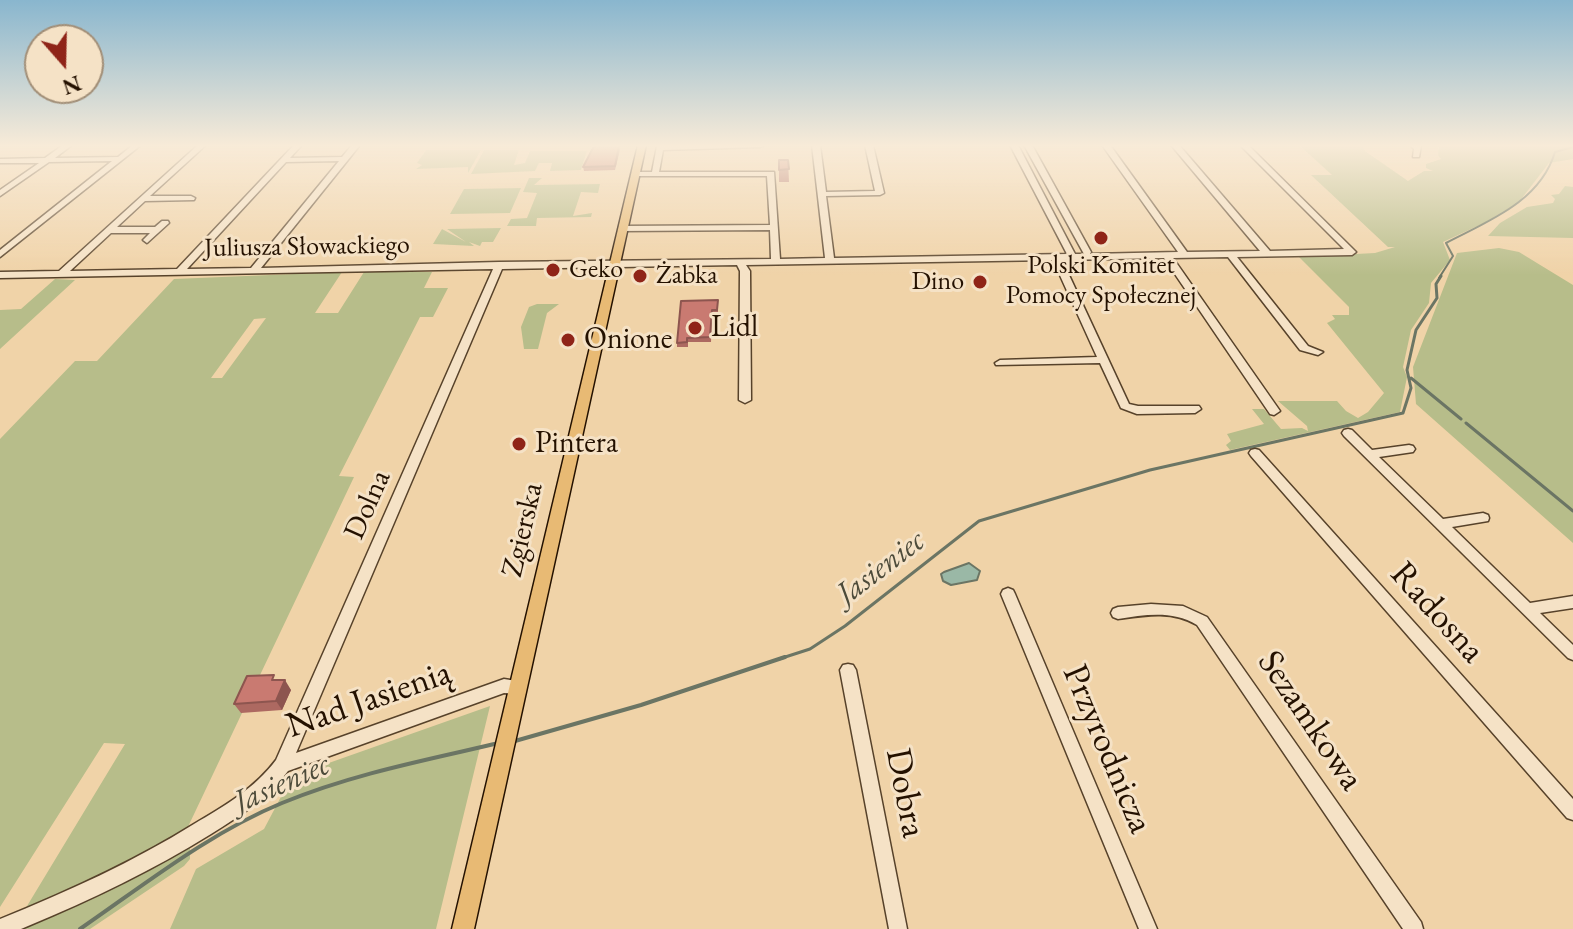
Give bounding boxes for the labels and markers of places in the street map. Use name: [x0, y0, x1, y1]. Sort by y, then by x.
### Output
marker: Polski Komitet Pomocy Społecznej: [1092, 229, 1110, 247]
place label: Polski Komitet Pomocy Społecznej: [1006, 250, 1196, 312]
place label: Geko: [569, 254, 623, 286]
place label: Żabka: [656, 260, 718, 292]
marker: Geko: [544, 261, 562, 279]
place label: Dino: [911, 266, 964, 298]
marker: Żabka: [631, 267, 649, 285]
marker: Dino: [971, 273, 989, 291]
place label: Lidl: [711, 310, 758, 346]
marker: Lidl: [686, 319, 704, 337]
place label: Onione: [584, 322, 672, 358]
marker: Onione: [559, 331, 577, 349]
place label: Pintera: [535, 426, 618, 462]
marker: Pintera: [510, 435, 528, 453]

